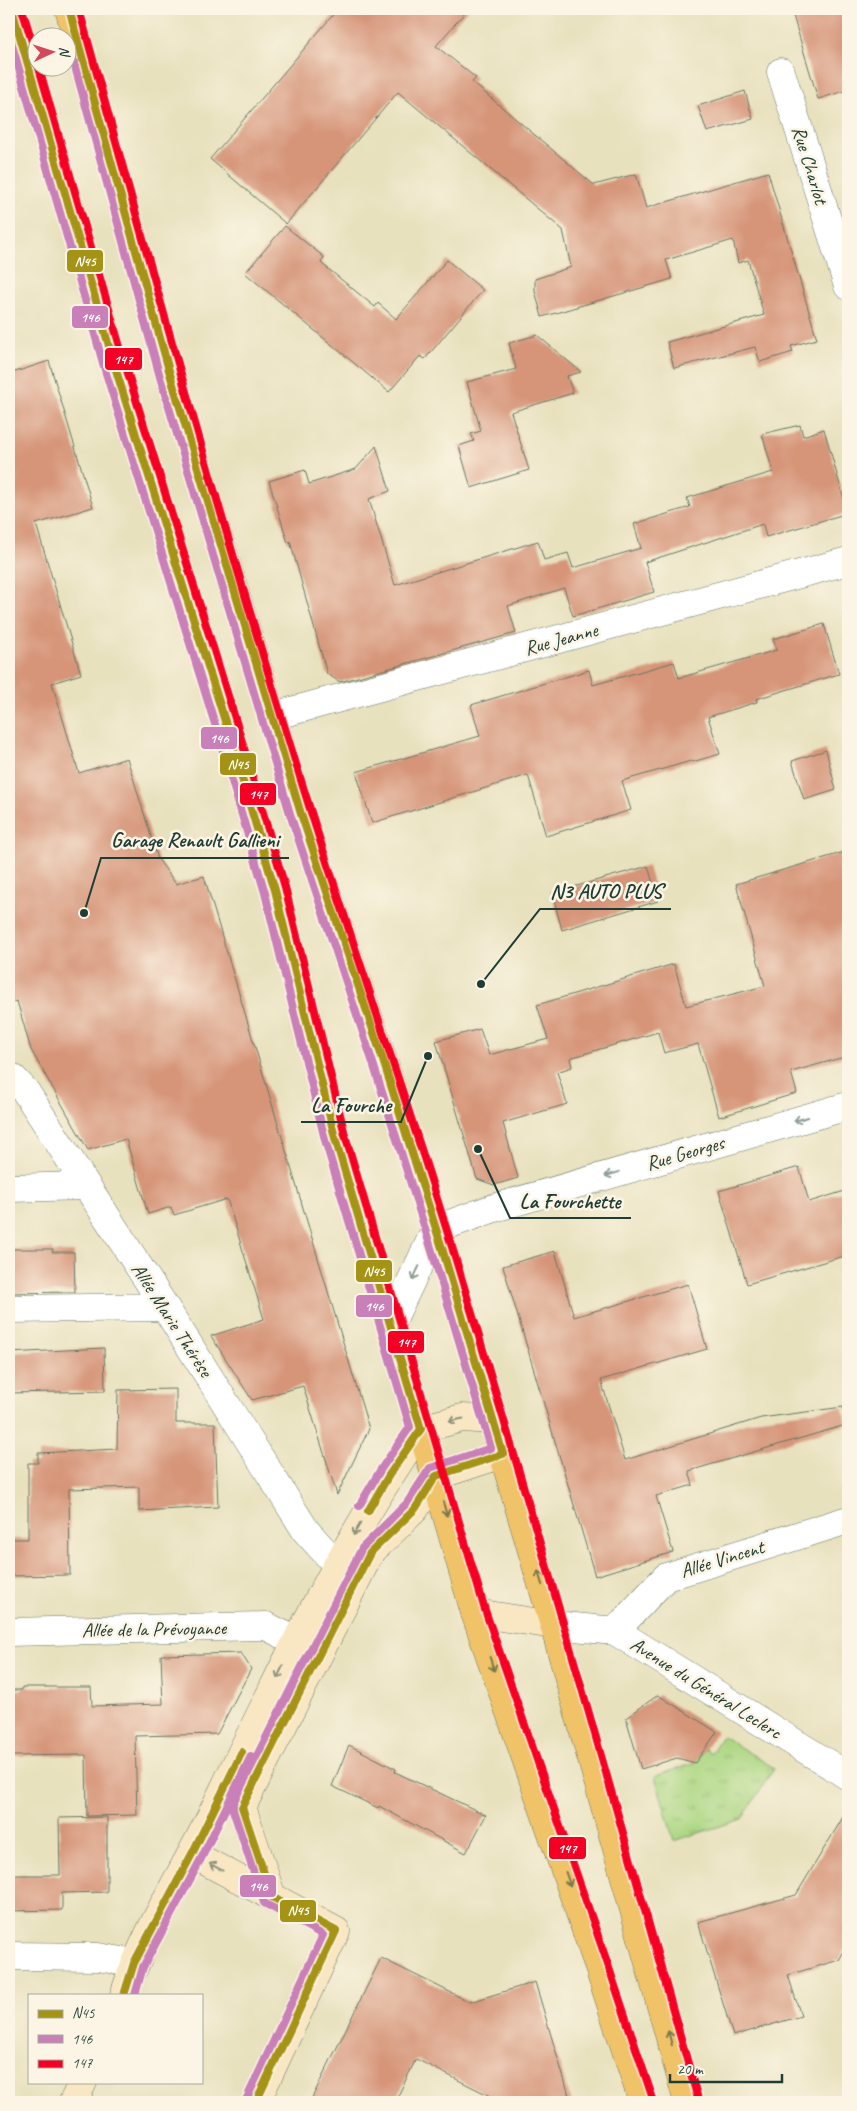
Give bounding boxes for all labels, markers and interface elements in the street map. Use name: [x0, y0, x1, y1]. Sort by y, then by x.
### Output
north arrow: [28, 28, 78, 78]
text: N: [56, 46, 73, 58]
street label: Rue Charlot: [786, 123, 834, 209]
line badge: N45: [66, 249, 104, 273]
text: N45: [74, 253, 97, 270]
line badge: 146: [71, 305, 109, 329]
text: 146: [80, 309, 101, 326]
line badge: 147: [104, 347, 143, 371]
text: 147: [114, 351, 134, 368]
street label: Rue Jeanne: [522, 617, 602, 661]
line badge: 146: [200, 726, 238, 750]
text: 146: [209, 730, 230, 747]
line badge: N45: [219, 752, 257, 776]
text: N45: [227, 756, 250, 773]
line badge: 147: [239, 782, 277, 806]
text: 147: [249, 786, 269, 803]
callout: Garage Renault Gallieni: [101, 822, 289, 858]
text: Garage Renault Gallieni: [111, 827, 282, 853]
callout: N3 AUTO PLUS: [540, 873, 671, 909]
text: N3 AUTO PLUS: [550, 878, 667, 904]
callout: La Fourche: [301, 1086, 401, 1122]
text: La Fourche: [311, 1092, 393, 1118]
one-way arrow: [794, 1115, 810, 1125]
street label: Rue Georges: [643, 1129, 729, 1176]
one-way arrow: [604, 1170, 620, 1180]
callout: La Fourchette: [510, 1182, 631, 1218]
text: La Fourchette: [519, 1188, 623, 1214]
street label: Allée Marie Thérèse: [126, 1258, 219, 1383]
line badge: N45: [355, 1259, 393, 1283]
text: N45: [363, 1263, 386, 1280]
one-way arrow: [411, 1265, 420, 1280]
line badge: 146: [355, 1294, 393, 1318]
text: 146: [364, 1298, 385, 1315]
line badge: 147: [387, 1330, 425, 1354]
text: 147: [397, 1334, 417, 1351]
one-way arrow: [449, 1416, 465, 1426]
one-way arrow: [441, 1500, 450, 1516]
one-way arrow: [351, 1521, 361, 1535]
street label: Allée Vincent: [677, 1534, 769, 1584]
one-way arrow: [535, 1570, 545, 1586]
street label: Allée de la Prévoyance: [82, 1615, 228, 1643]
street label: Avenue du Général Leclerc: [626, 1631, 787, 1745]
one-way arrow: [488, 1656, 497, 1672]
one-way arrow: [275, 1664, 285, 1679]
line badge: 147: [548, 1836, 587, 1860]
text: 147: [558, 1840, 578, 1857]
one-way arrow: [210, 1862, 224, 1872]
one-way arrow: [564, 1871, 573, 1886]
line badge: 146: [239, 1874, 277, 1898]
text: 146: [248, 1878, 269, 1895]
line badge: N45: [279, 1899, 317, 1923]
text: N45: [287, 1902, 310, 1919]
legend: [28, 1994, 202, 2084]
text: N45: [72, 2004, 96, 2023]
text: 146: [72, 2030, 94, 2049]
one-way arrow: [665, 2031, 675, 2047]
scale bar: [670, 2051, 782, 2083]
text: 147: [72, 2054, 94, 2073]
text: 20 m: [677, 2060, 704, 2079]

